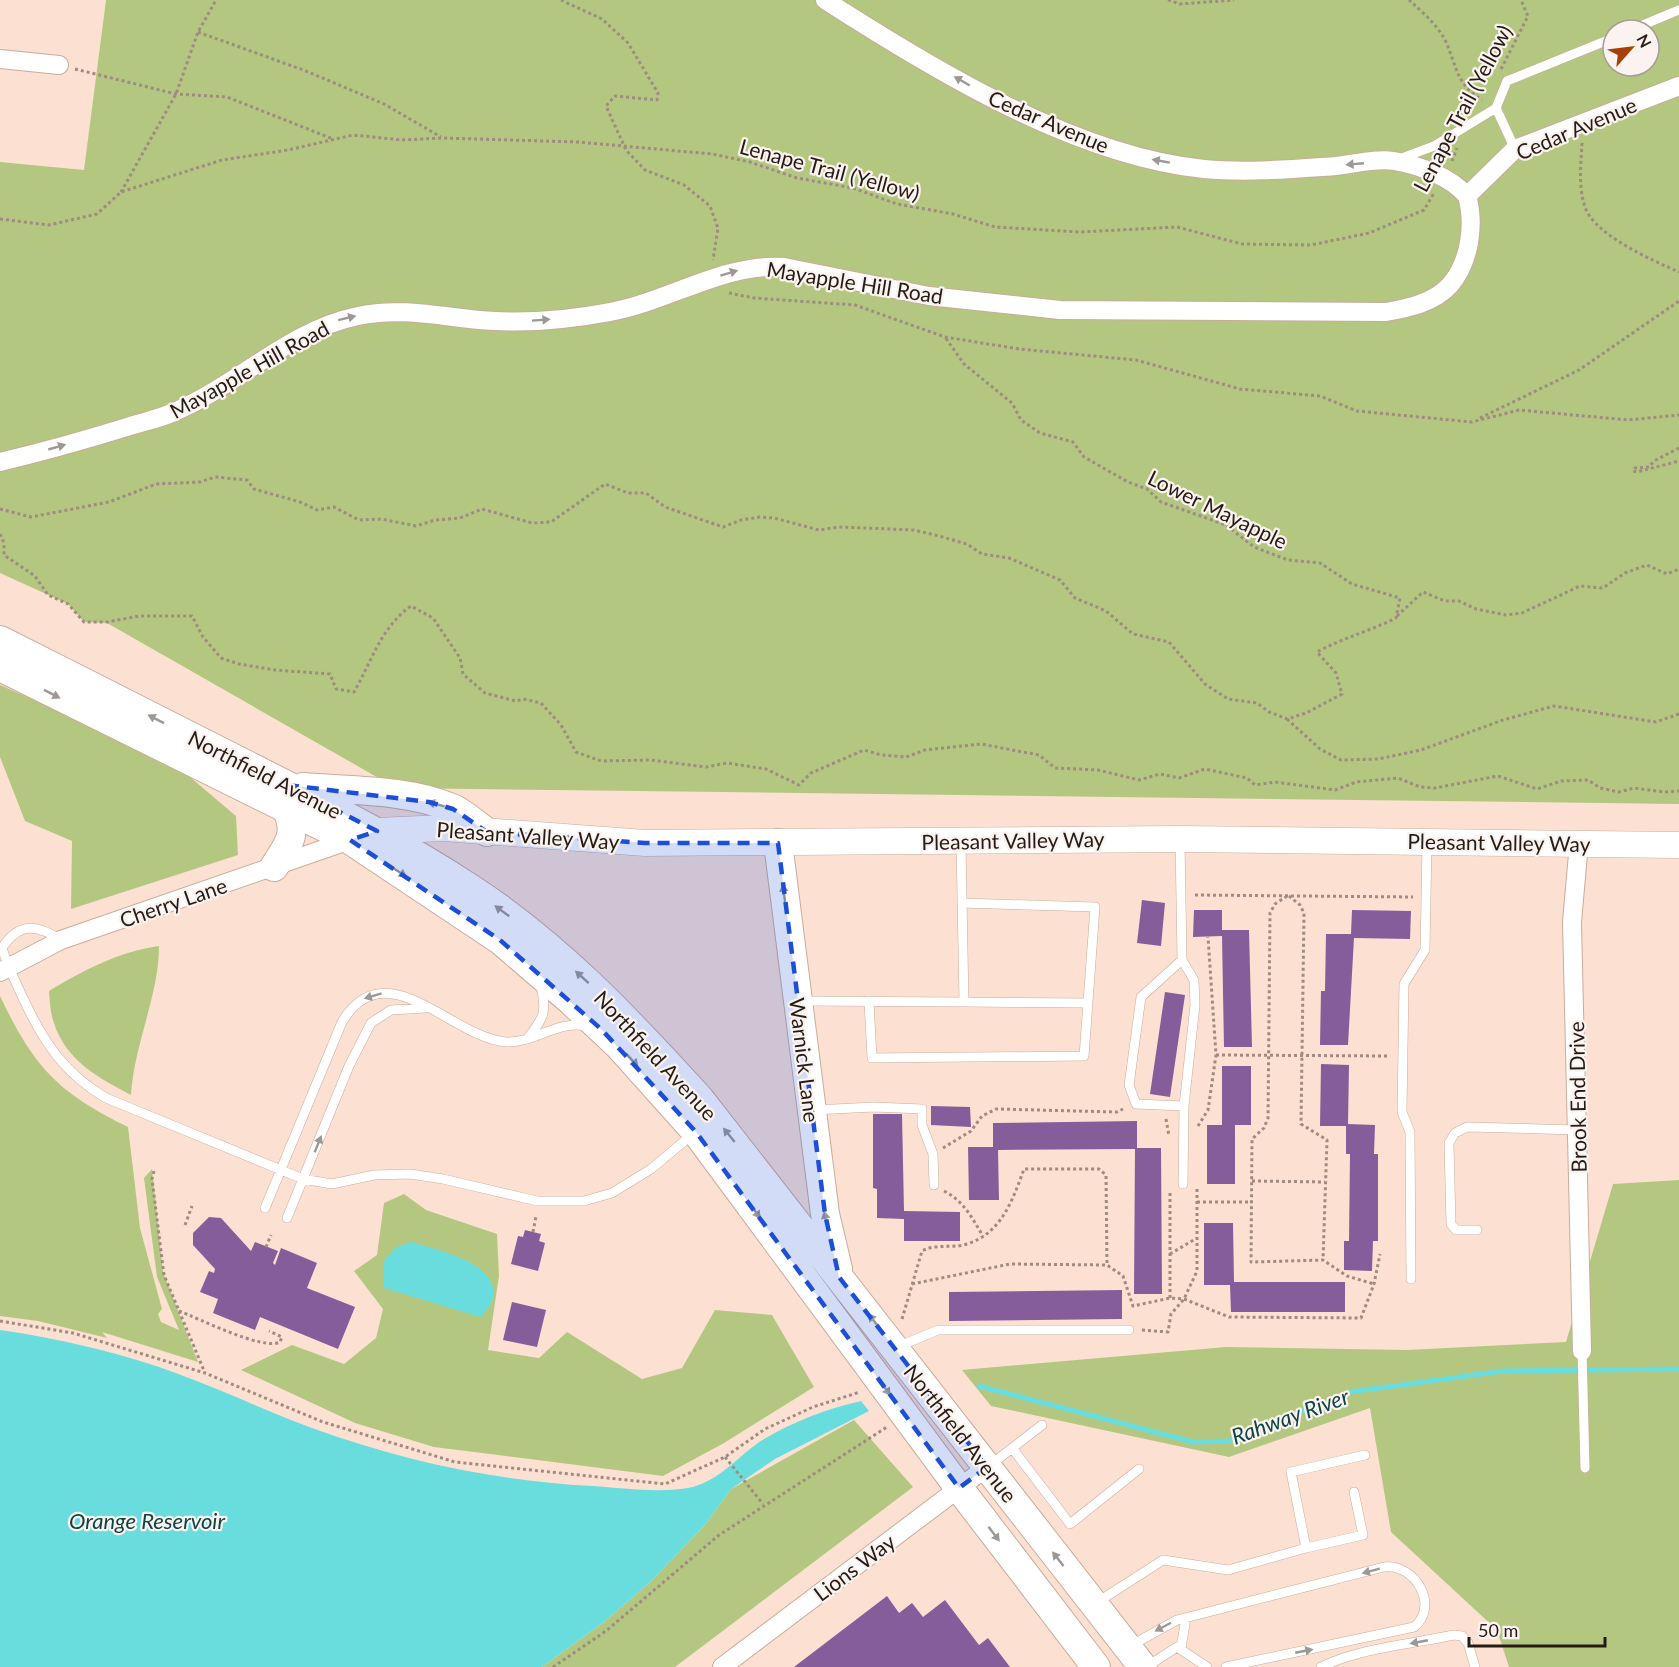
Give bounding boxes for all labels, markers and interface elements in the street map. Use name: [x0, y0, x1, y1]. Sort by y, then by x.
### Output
north arrow: [1601, 18, 1661, 78]
street label: Lenape Trail (Yellow): [1407, 20, 1517, 196]
text: N: [1633, 31, 1656, 51]
one-way arrow: [953, 76, 970, 86]
street label: Cedar Avenue: [985, 84, 1113, 158]
street label: Cedar Avenue: [1512, 91, 1640, 165]
street label: Lenape Trail (Yellow): [737, 133, 923, 205]
one-way arrow: [1151, 156, 1170, 165]
one-way arrow: [1346, 159, 1365, 169]
street label: Mayapple Hill Road: [765, 256, 945, 308]
one-way arrow: [721, 268, 739, 277]
one-way arrow: [338, 313, 357, 323]
street label: Mayapple Hill Road: [165, 315, 333, 423]
one-way arrow: [532, 315, 551, 325]
one-way arrow: [48, 442, 66, 451]
street label: Lower Mayapple: [1144, 464, 1292, 554]
one-way arrow: [44, 689, 61, 699]
one-way arrow: [148, 714, 165, 724]
street label: Northfield Avenue: [184, 725, 346, 823]
one-way arrow: [427, 799, 445, 808]
street label: Pleasant Valley Way: [436, 816, 620, 854]
street label: Pleasant Valley Way: [921, 826, 1105, 854]
street label: Pleasant Valley Way: [1407, 828, 1591, 856]
one-way arrow: [391, 866, 407, 877]
street label: Cherry Lane: [116, 872, 230, 932]
one-way arrow: [779, 883, 789, 902]
one-way arrow: [495, 905, 511, 917]
one-way arrow: [575, 970, 590, 984]
street label: Northfield Avenue: [589, 985, 723, 1125]
one-way arrow: [364, 992, 382, 1001]
street label: Warnick Lane: [785, 996, 825, 1124]
street label: Brook End Drive: [1563, 1021, 1591, 1173]
one-way arrow: [624, 1053, 638, 1067]
one-way arrow: [723, 1128, 736, 1143]
one-way arrow: [313, 1135, 323, 1153]
one-way arrow: [749, 1202, 761, 1218]
one-way arrow: [821, 1210, 830, 1229]
one-way arrow: [868, 1314, 880, 1329]
street label: Northfield Avenue: [899, 1359, 1023, 1507]
one-way arrow: [879, 1380, 892, 1396]
water label: Rahway River: [1227, 1382, 1353, 1450]
water label: Orange Reservoir: [69, 1507, 225, 1534]
one-way arrow: [988, 1527, 1000, 1542]
street label: Lions Way: [808, 1528, 900, 1606]
one-way arrow: [1052, 1551, 1064, 1566]
one-way arrow: [1362, 1567, 1380, 1576]
scale bar: [1469, 1610, 1606, 1648]
text: 50 m: [1478, 1619, 1518, 1641]
one-way arrow: [1154, 1622, 1171, 1632]
one-way arrow: [1409, 1638, 1428, 1647]
one-way arrow: [1294, 1646, 1313, 1655]

